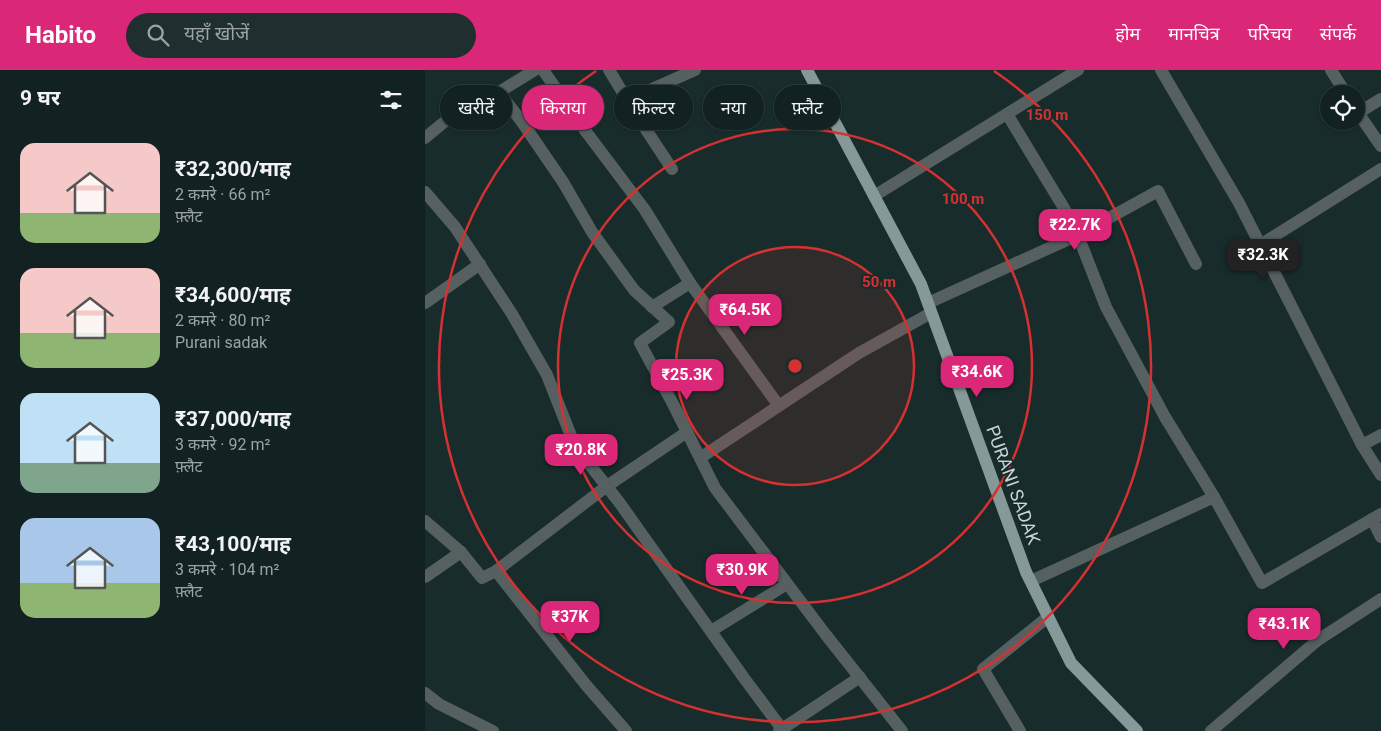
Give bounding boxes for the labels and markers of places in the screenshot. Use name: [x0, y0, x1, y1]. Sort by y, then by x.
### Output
pin: ₹22.7K: [1034, 208, 1116, 251]
pin: ₹32.3K: [1222, 238, 1304, 281]
pin: ₹64.5K: [704, 294, 786, 336]
pin: ₹34.6K: [936, 356, 1018, 398]
centre of rings: [786, 357, 804, 375]
pin: ₹25.3K: [646, 358, 728, 401]
pin: ₹20.8K: [540, 434, 622, 476]
pin: ₹30.9K: [701, 554, 783, 596]
pin: ₹37K: [540, 600, 600, 643]
pin: ₹43.1K: [1243, 608, 1325, 650]

